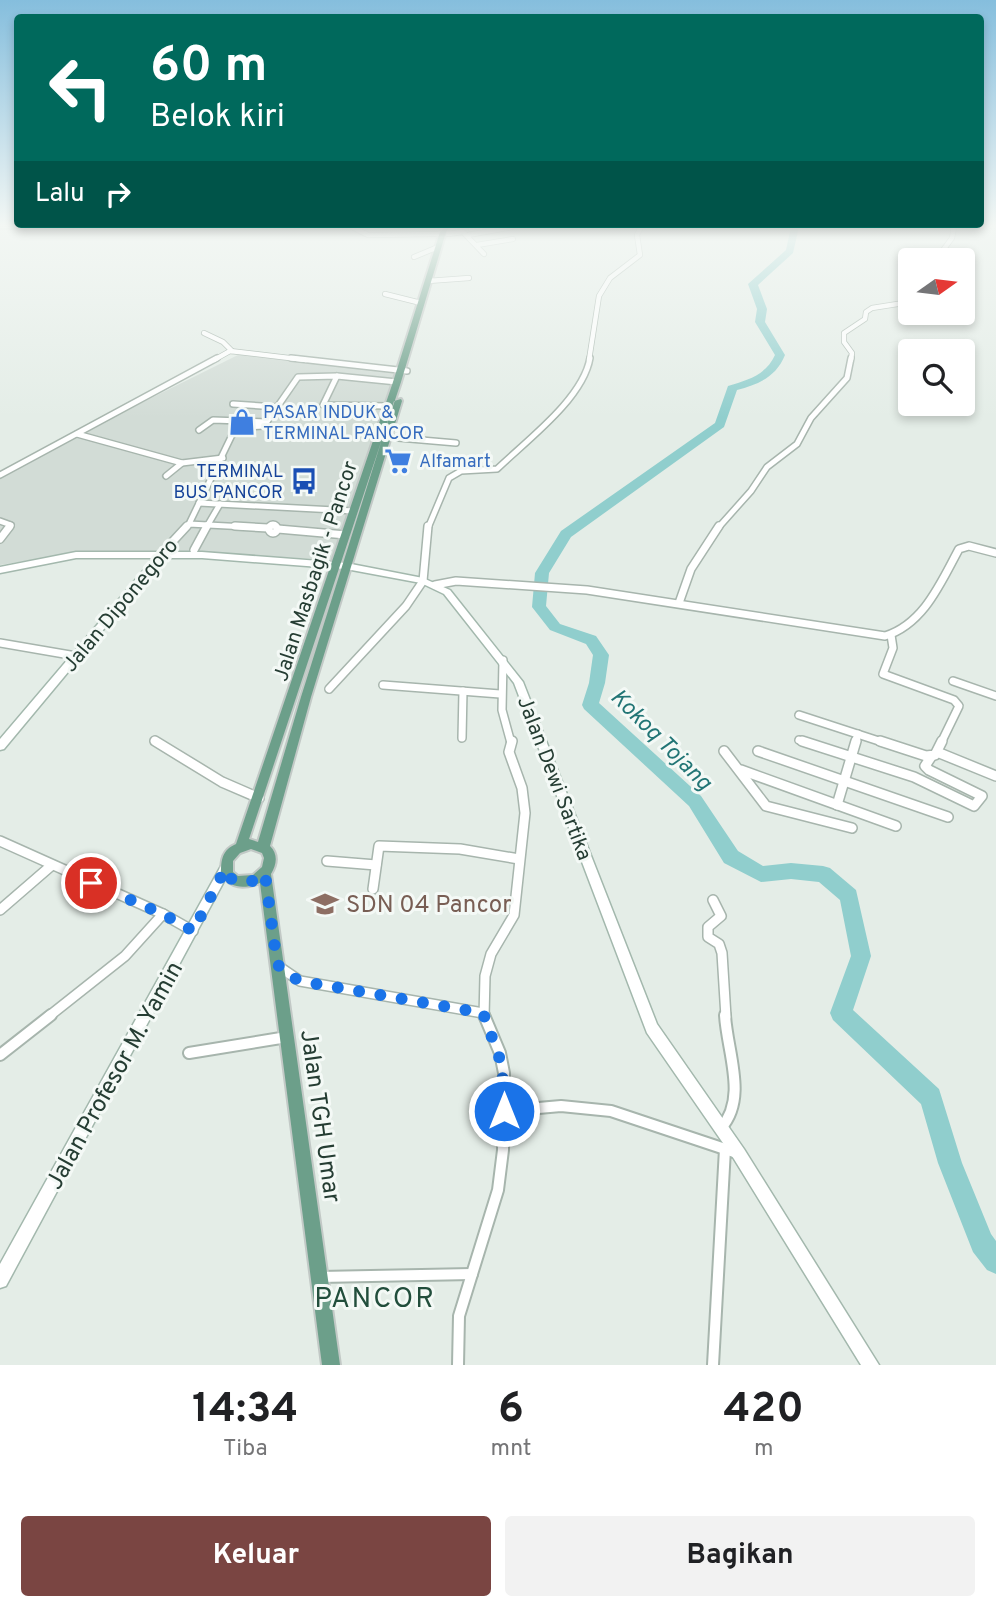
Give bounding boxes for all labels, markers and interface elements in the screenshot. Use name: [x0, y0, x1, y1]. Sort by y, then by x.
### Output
text: 60 m: [150, 37, 268, 99]
icon: left: [35, 42, 126, 133]
text: Belok kiri: [150, 98, 285, 138]
icon: right: [99, 175, 137, 213]
text: Lalu: [35, 178, 85, 211]
north arrow: [898, 248, 975, 326]
map controls: [898, 248, 975, 416]
button: search: [898, 339, 975, 416]
place label: PASAR INDUK & TERMINAL PANCOR: [263, 402, 424, 446]
shop icon: PASAR INDUK & TERMINAL PANCOR: [227, 407, 257, 437]
supermarket icon: Alfamart: [383, 446, 413, 476]
place label: Alfamart: [419, 451, 491, 474]
street label: Jalan Masbagik - Pancor: [268, 458, 365, 685]
place label: TERMINAL BUS PANCOR: [173, 461, 283, 505]
bus stop icon: TERMINAL BUS PANCOR: [289, 466, 319, 496]
street label: Jalan Diponegoro: [57, 534, 185, 678]
water label: Kokoq Tojang: [603, 684, 718, 798]
street label: Jalan Dewi Sartika: [510, 693, 597, 864]
pin: [61, 853, 121, 913]
icon: arrive: [72, 864, 110, 902]
school or university icon: SDN 04 Pancor: [310, 889, 340, 919]
place label: SDN 04 Pancor: [346, 891, 511, 921]
street label: Jalan Profesor M. Yamin: [41, 957, 191, 1195]
street label: Jalan TGH Umar: [292, 1028, 346, 1205]
position arrow: [467, 1074, 541, 1148]
district label: PANCOR: [314, 1282, 436, 1318]
text: 14:34: [192, 1384, 298, 1437]
text: 6: [498, 1384, 524, 1437]
text: 420: [724, 1384, 804, 1437]
text: Tiba: [223, 1435, 268, 1464]
text: mnt: [490, 1435, 531, 1464]
text: m: [754, 1435, 773, 1464]
button: Keluar: [21, 1516, 491, 1596]
button: Bagikan: [505, 1516, 975, 1596]

